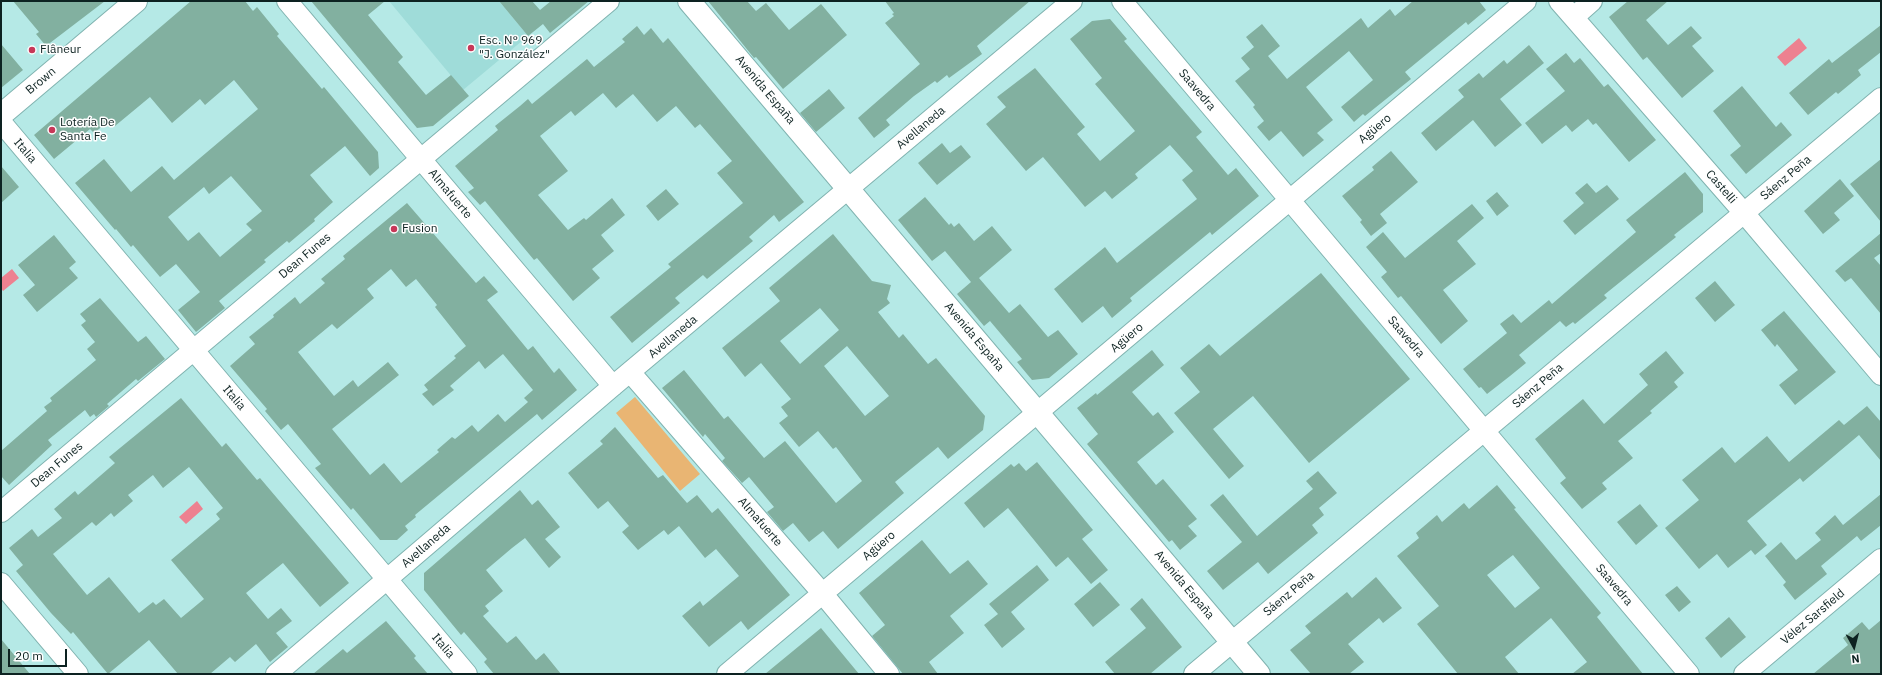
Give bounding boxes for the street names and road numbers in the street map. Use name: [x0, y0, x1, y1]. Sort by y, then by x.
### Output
street label: Avenida España: [732, 53, 798, 127]
street label: Brown: [23, 64, 59, 98]
street label: Saavedra: [1175, 66, 1219, 114]
street label: Avellaneda: [894, 103, 948, 153]
street label: Agüero: [1356, 111, 1394, 147]
street label: Italia: [10, 136, 40, 166]
street label: Sáenz Peña: [1758, 153, 1814, 203]
street label: Almafuerte: [425, 166, 475, 222]
street label: Castelli: [1702, 167, 1740, 207]
street label: Dean Funes: [276, 230, 334, 282]
street label: Avenida España: [941, 300, 1007, 374]
street label: Avellaneda: [646, 312, 700, 362]
street label: Saavedra: [1384, 313, 1428, 361]
street label: Agüero: [1108, 320, 1146, 356]
street label: Sáenz Peña: [1510, 361, 1566, 411]
street label: Italia: [219, 383, 249, 413]
street label: Dean Funes: [28, 439, 86, 491]
street label: Almafuerte: [735, 495, 785, 549]
street label: Avellaneda: [399, 521, 453, 571]
street label: Agüero: [860, 528, 898, 564]
street label: Avenida España: [1151, 548, 1217, 622]
street label: Saavedra: [1592, 561, 1636, 609]
street label: Sáenz Peña: [1261, 569, 1317, 619]
street label: Vélez Sarsfield: [1778, 586, 1848, 648]
street label: Italia: [428, 631, 458, 661]

